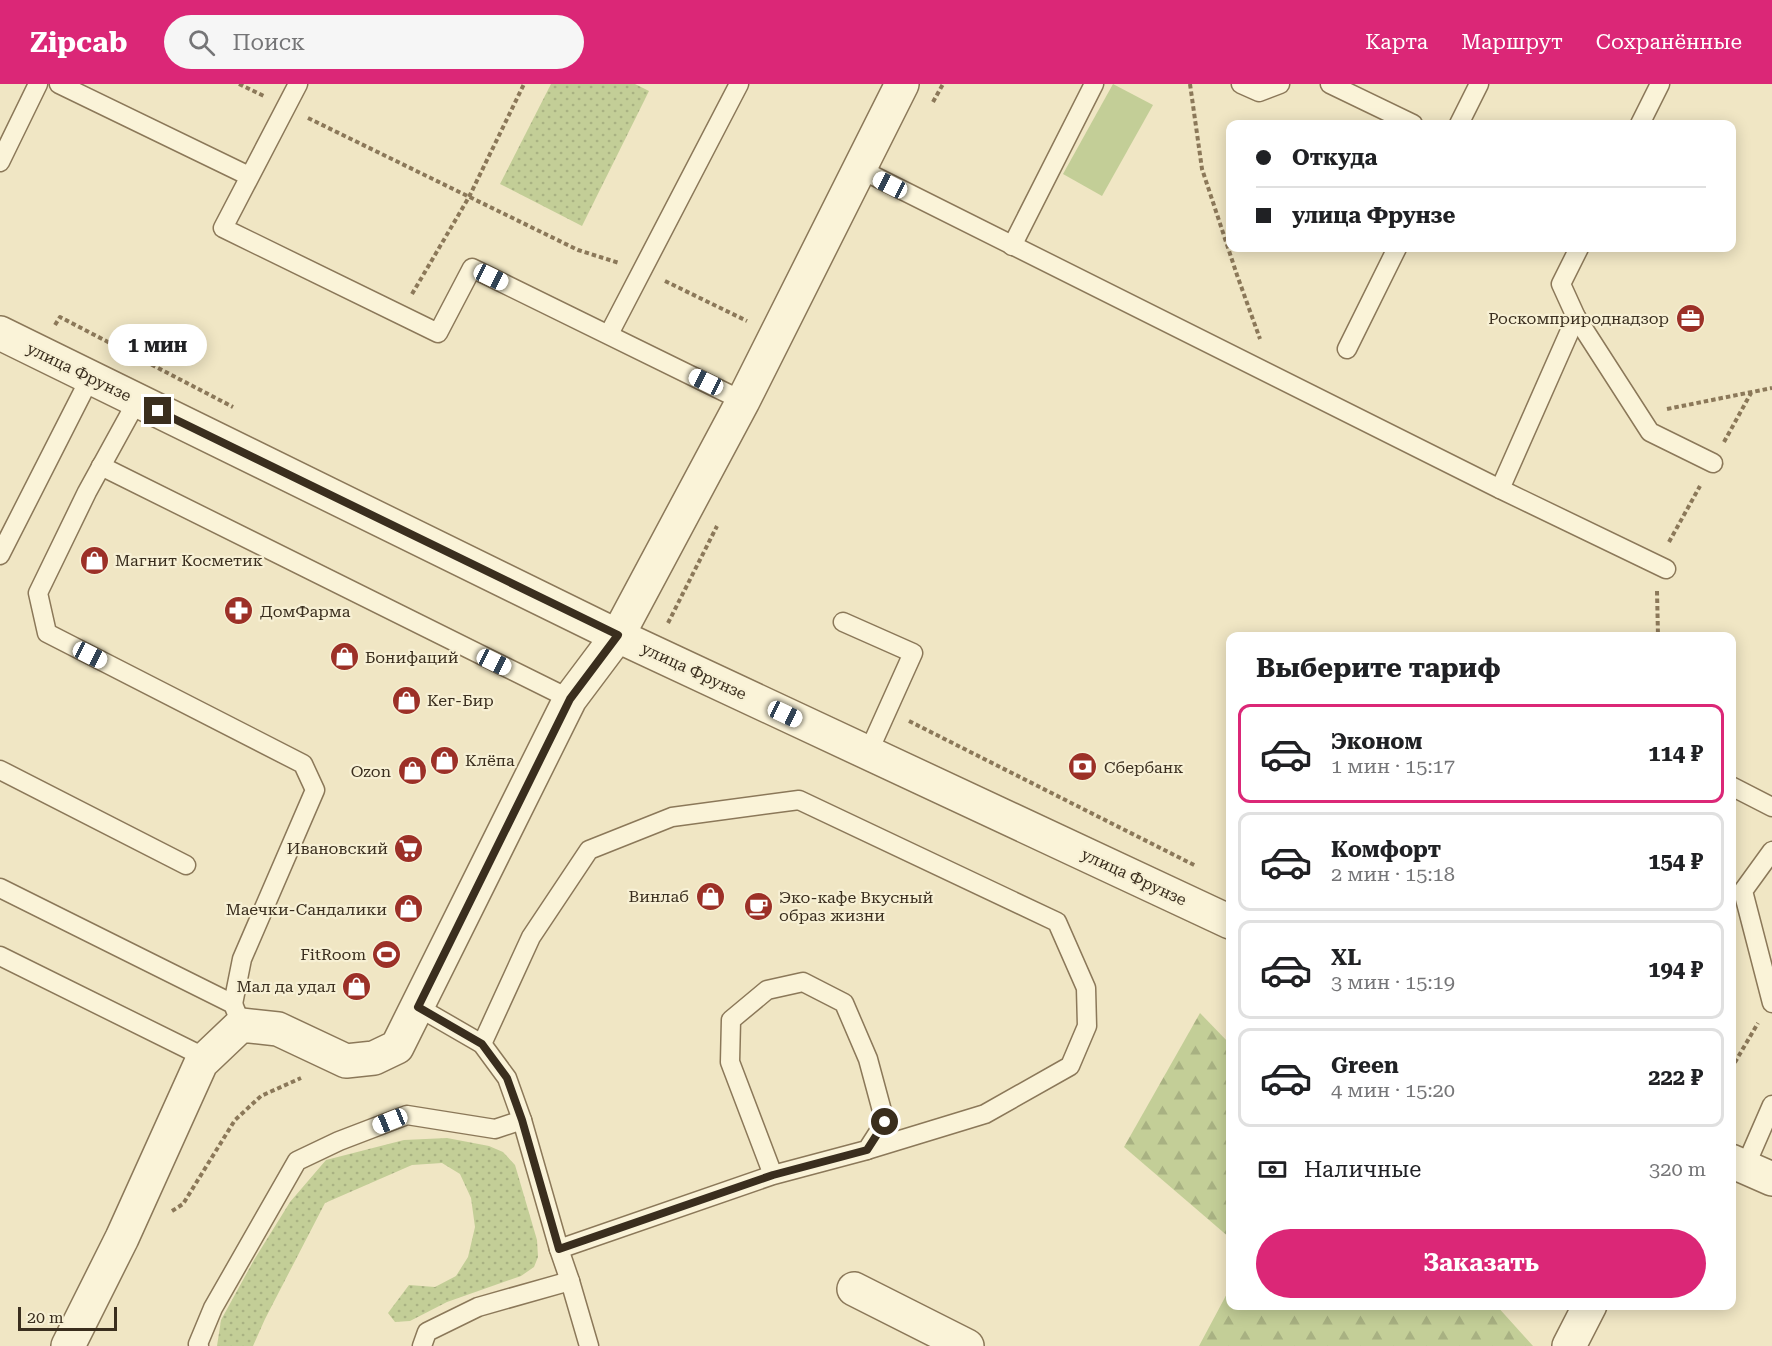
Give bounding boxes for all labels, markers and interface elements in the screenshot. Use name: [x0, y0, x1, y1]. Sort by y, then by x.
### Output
search box: [164, 15, 584, 69]
text: Zipcab: [30, 26, 128, 59]
icon: search: [185, 26, 218, 59]
text: Поиск: [233, 30, 305, 55]
text: Карта: [1365, 30, 1428, 54]
text: Маршрут: [1461, 30, 1563, 54]
text: Сохранённые: [1596, 30, 1742, 54]
text: Откуда: [1292, 145, 1377, 170]
car: [870, 169, 910, 201]
text: улица Фрунзе: [1292, 203, 1456, 228]
car: [471, 261, 511, 293]
office icon: Роскомприроднадзор: [1674, 302, 1706, 334]
place label: Роскомприроднадзор: [1488, 309, 1669, 328]
callout: 1 мин: [108, 324, 207, 366]
text: 1 мин: [128, 333, 187, 357]
street label: улица Фрунзе: [24, 338, 135, 406]
car: [686, 366, 726, 398]
route end: [144, 397, 171, 424]
shop icon: Магнит Косметик: [78, 544, 110, 576]
place label: Магнит Косметик: [115, 551, 263, 570]
pharmacy icon: ДомФарма: [223, 595, 255, 627]
place label: ДомФарма: [260, 602, 351, 621]
street label: улица Фрунзе: [638, 638, 750, 704]
car: [70, 639, 110, 671]
shop icon: Бонифаций: [328, 641, 360, 673]
car: [474, 646, 514, 678]
place label: Бонифаций: [365, 648, 459, 667]
text: Выберите тариф: [1256, 652, 1501, 684]
shop icon: Кег-Бир: [390, 684, 422, 716]
place label: Кег-Бир: [427, 691, 494, 710]
car: [765, 698, 805, 730]
icon: car: [1259, 727, 1313, 781]
text: Эконом: [1331, 729, 1422, 754]
text: 114 ₽: [1648, 741, 1703, 766]
shop icon: Клёпа: [428, 744, 460, 776]
place label: Клёпа: [465, 751, 515, 770]
bank icon: Сбербанк: [1067, 751, 1099, 783]
text: 1 мин · 15:17: [1331, 754, 1455, 778]
shop icon: Ozon: [396, 755, 428, 787]
place label: Сбербанк: [1104, 758, 1183, 777]
place label: Ozon: [351, 762, 391, 781]
supermarket icon: Ивановский: [393, 832, 425, 864]
icon: car: [1259, 835, 1313, 889]
text: Комфорт: [1331, 837, 1441, 862]
place label: Ивановский: [287, 839, 388, 858]
street label: улица Фрунзе: [1078, 844, 1190, 910]
text: 154 ₽: [1648, 849, 1703, 874]
text: 2 мин · 15:18: [1331, 862, 1455, 886]
shop icon: Винлаб: [694, 880, 726, 912]
place label: Винлаб: [629, 887, 689, 906]
place label: Эко-кафе Вкусный образ жизни: [779, 888, 934, 925]
cafe icon: Эко-кафе Вкусный образ жизни: [742, 890, 774, 922]
shop icon: Маечки-Сандалики: [392, 893, 424, 925]
place label: Маечки-Сандалики: [226, 900, 387, 919]
sports icon: FitRoom: [371, 938, 403, 970]
icon: car: [1259, 943, 1313, 997]
place label: FitRoom: [300, 945, 366, 964]
text: XL: [1331, 945, 1361, 970]
text: 194 ₽: [1648, 957, 1703, 982]
shop icon: Мал да удал: [341, 970, 373, 1002]
text: 3 мин · 15:19: [1331, 970, 1455, 994]
place label: Мал да удал: [236, 977, 336, 996]
icon: car: [1259, 1051, 1313, 1105]
text: Green: [1331, 1053, 1399, 1078]
text: 222 ₽: [1648, 1065, 1703, 1090]
text: 4 мин · 15:20: [1331, 1078, 1455, 1102]
car: [370, 1106, 410, 1136]
route start: [871, 1108, 898, 1135]
icon: cash: [1256, 1153, 1289, 1186]
text: Наличные: [1304, 1157, 1421, 1182]
text: 320 m: [1649, 1157, 1706, 1181]
button: Заказать: [1256, 1229, 1706, 1298]
scale bar: [18, 1304, 117, 1332]
text: 20 m: [27, 1308, 64, 1327]

